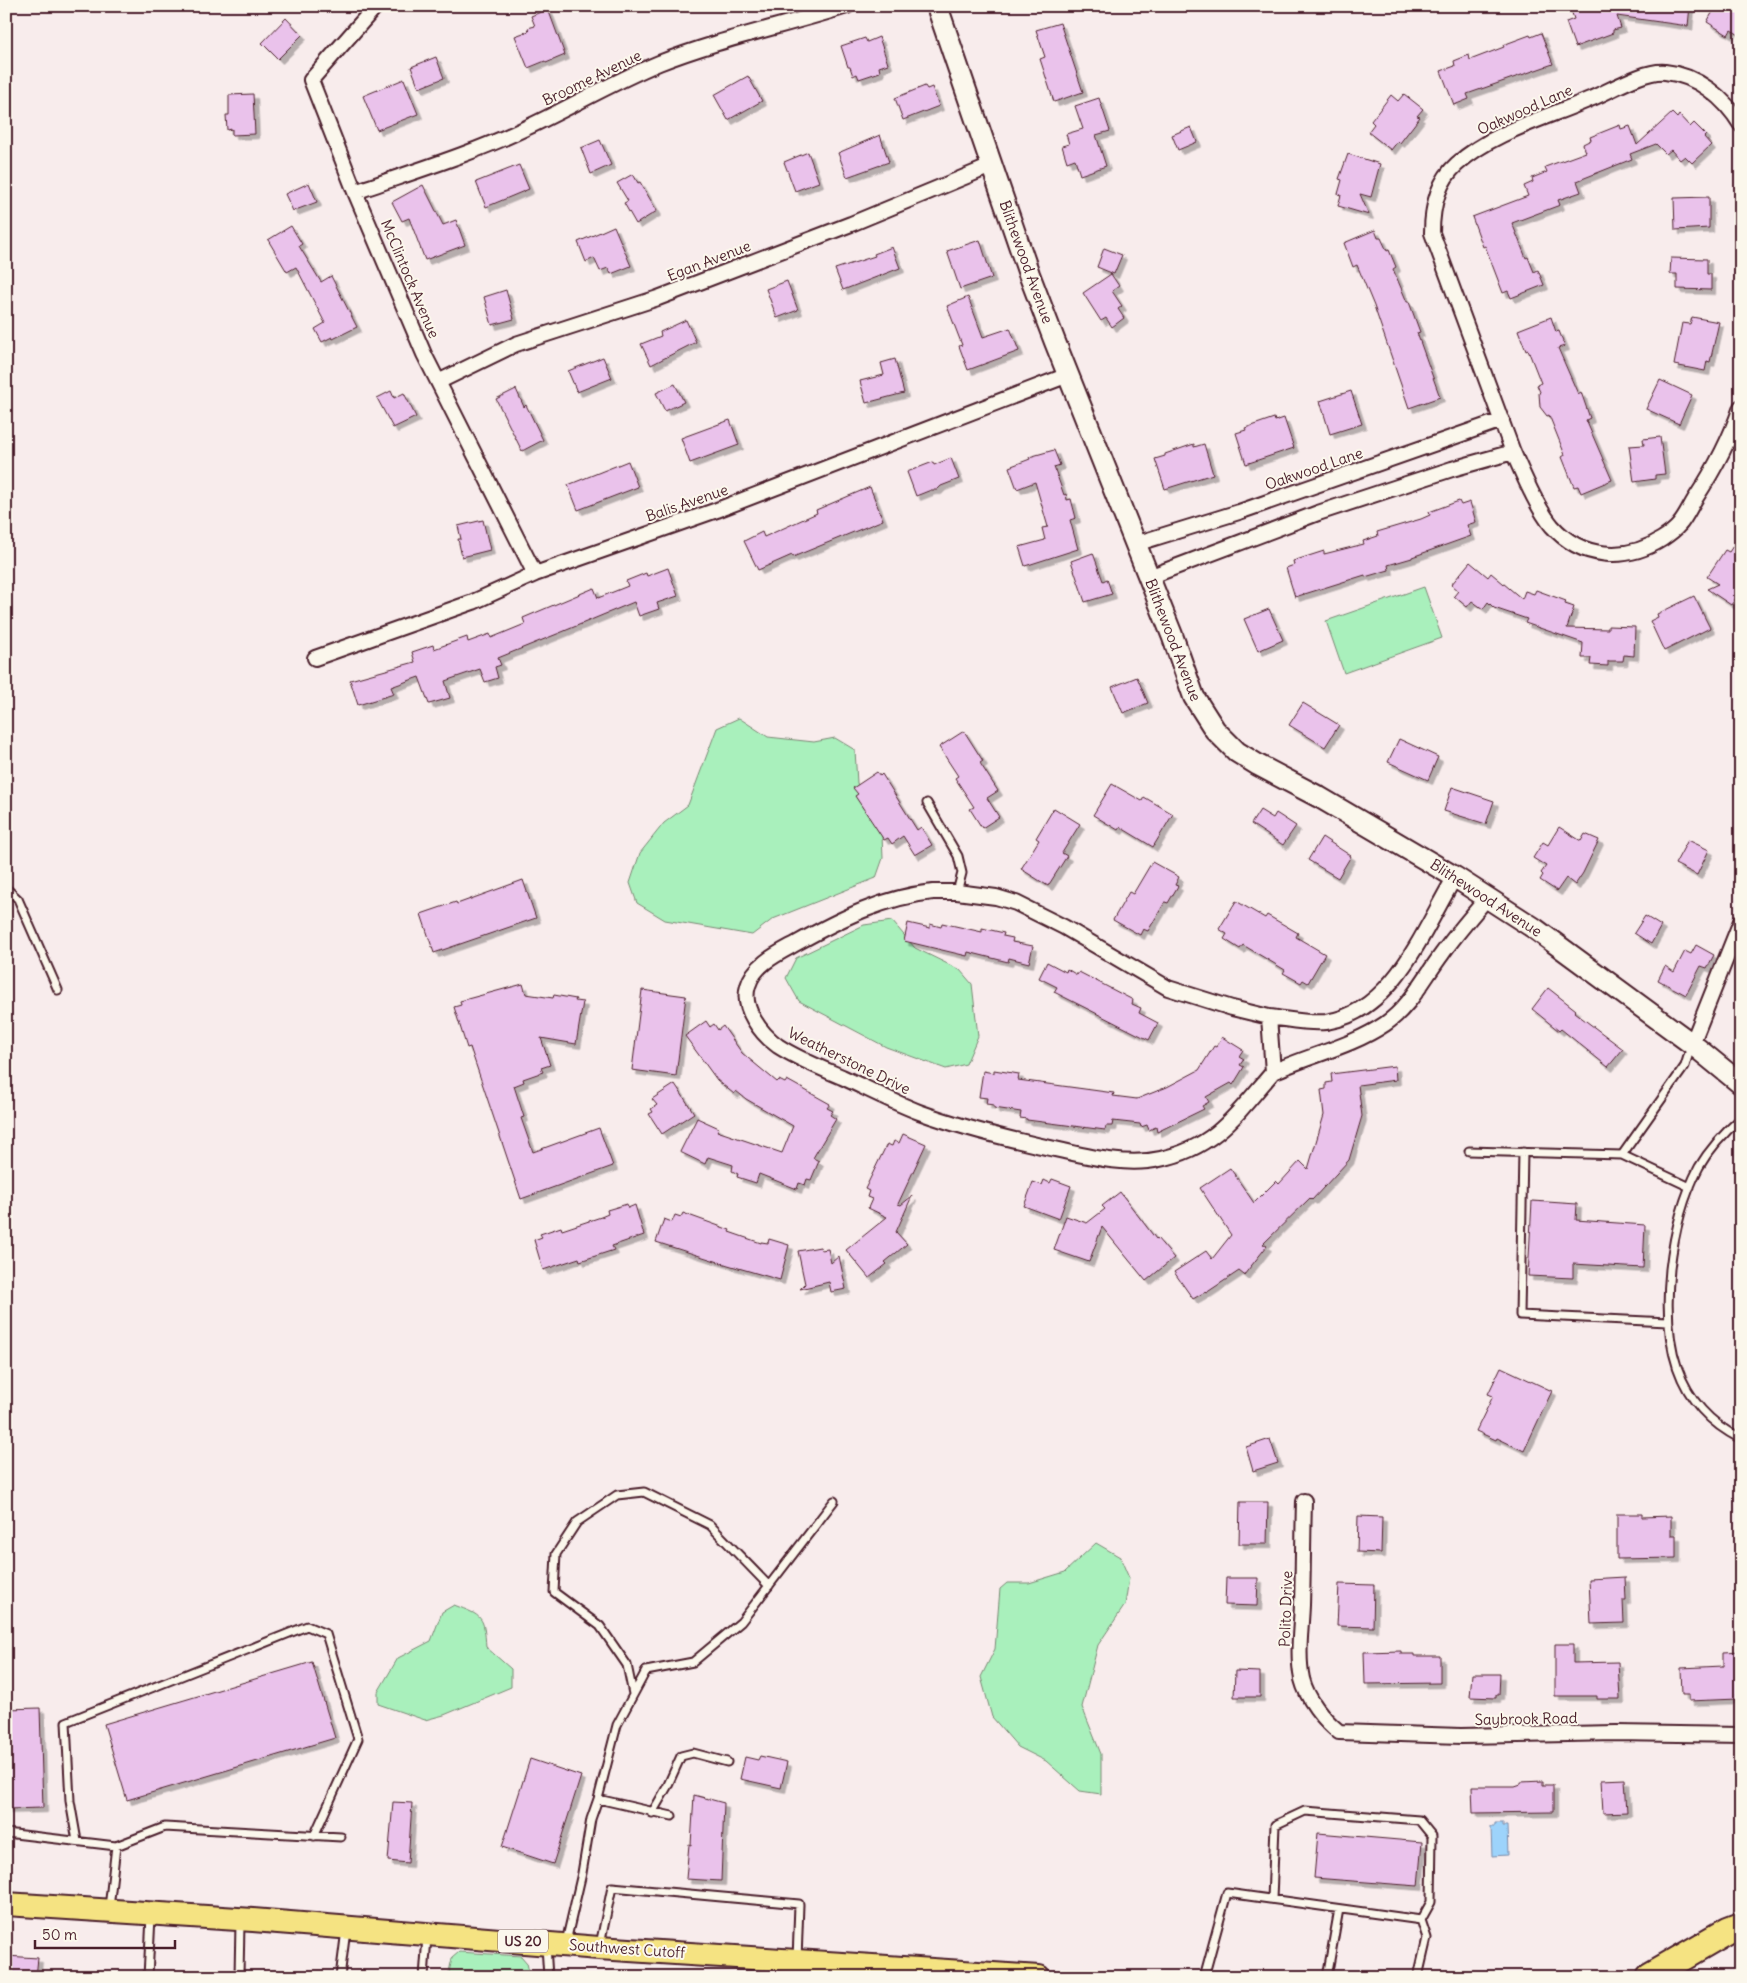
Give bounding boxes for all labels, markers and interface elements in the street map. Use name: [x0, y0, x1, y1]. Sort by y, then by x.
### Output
street label: Broome Avenue: [539, 45, 644, 110]
street label: Oakwood Lane: [1474, 80, 1575, 139]
street label: Blithewood Avenue: [995, 198, 1058, 326]
street label: McClintock Avenue: [377, 217, 444, 341]
street label: Egan Avenue: [664, 236, 753, 285]
street label: Oakwood Lane: [1262, 443, 1365, 494]
street label: Balis Avenue: [643, 480, 730, 525]
street label: Blithewood Avenue: [1141, 576, 1206, 704]
street label: Blithewood Avenue: [1427, 854, 1546, 941]
street label: Weatherstone Drive: [785, 1023, 914, 1098]
street label: Polito Drive: [1275, 1570, 1296, 1647]
street label: Saybrook Road: [1474, 1708, 1578, 1729]
scale bar: [35, 1918, 175, 1950]
text: 50 m: [42, 1925, 77, 1944]
road number: US 20: [498, 1930, 548, 1952]
street label: Southwest Cutoff: [568, 1935, 687, 1962]

